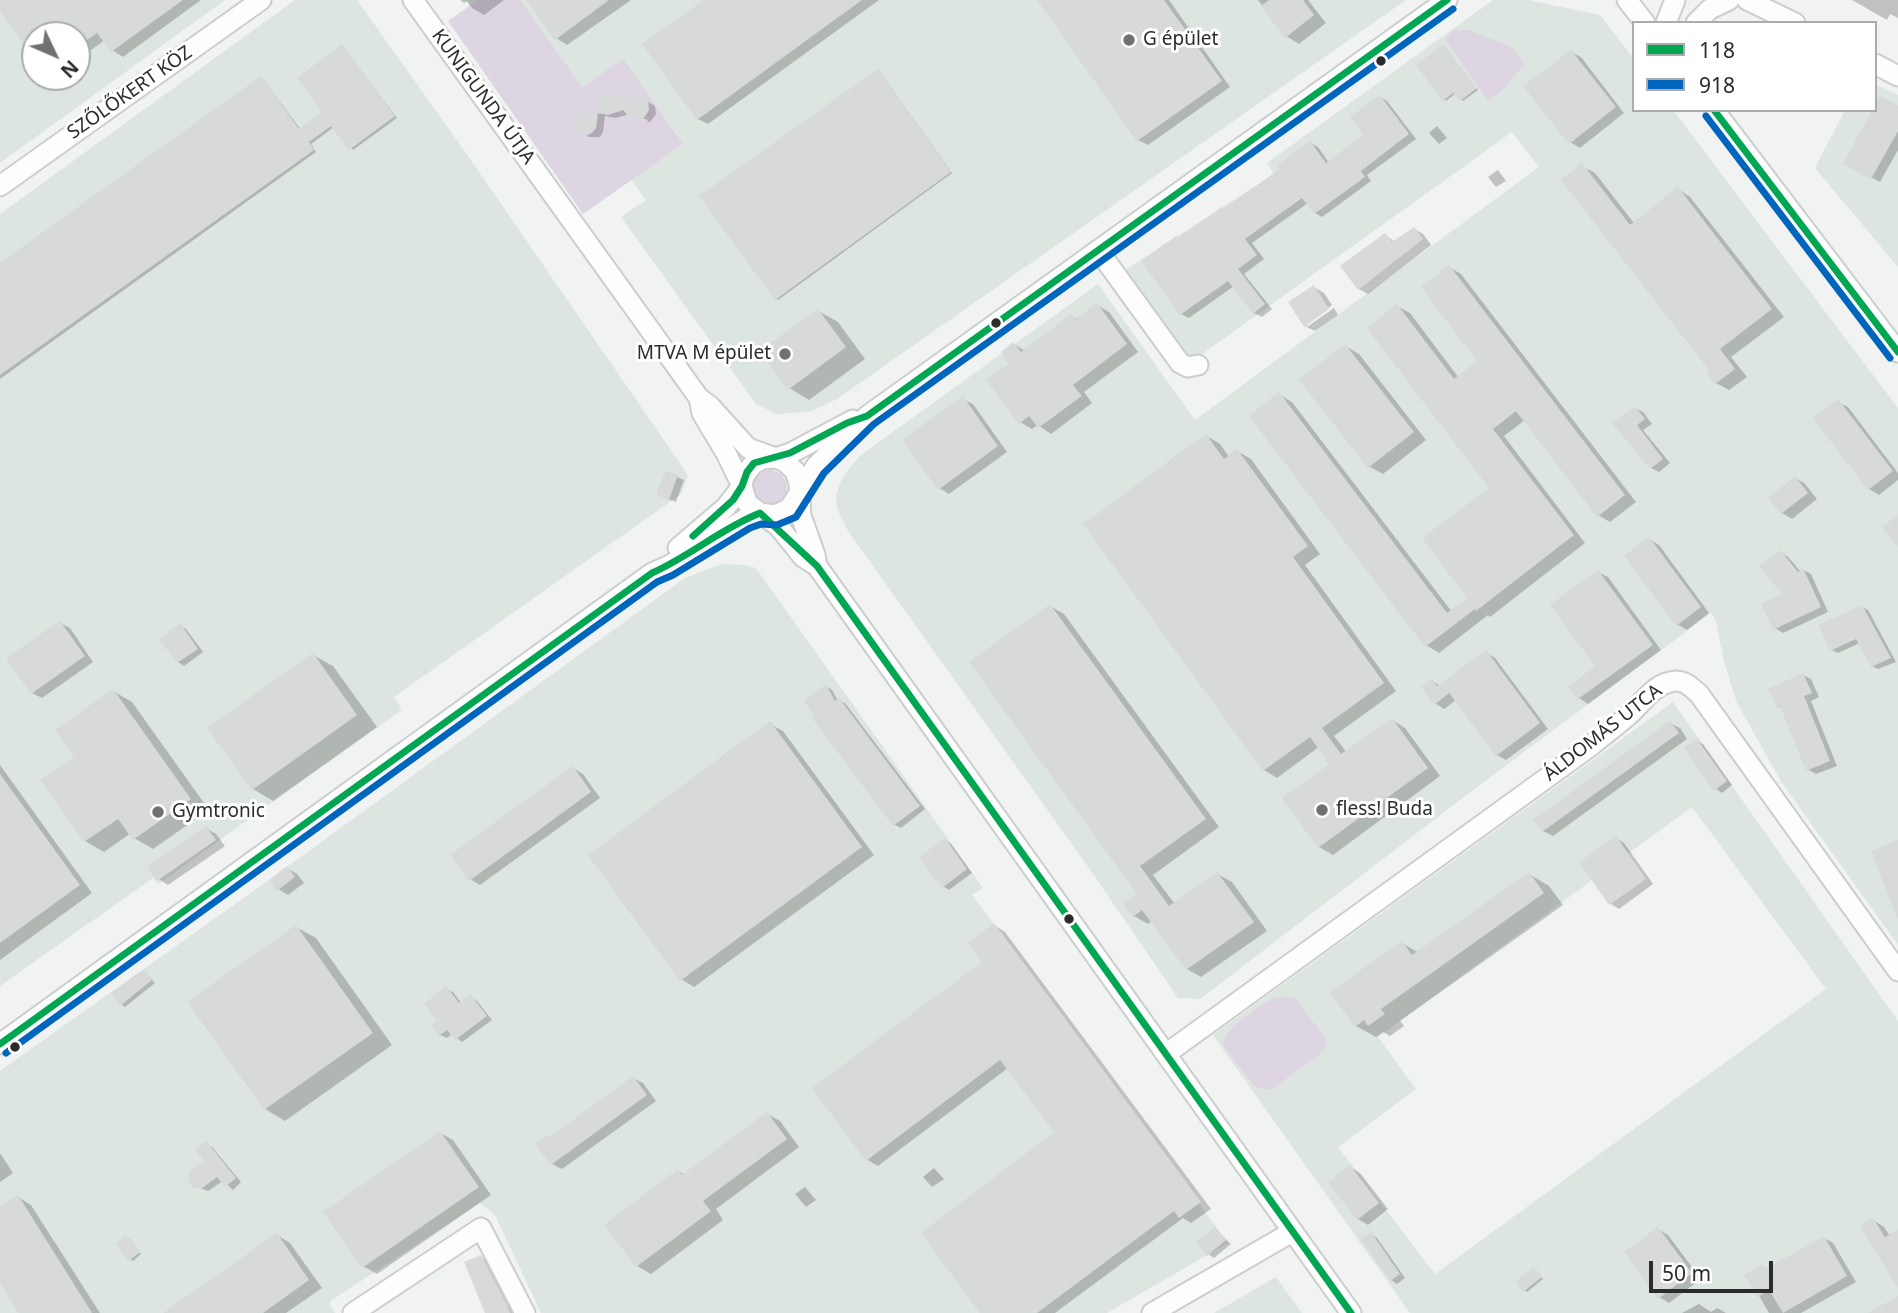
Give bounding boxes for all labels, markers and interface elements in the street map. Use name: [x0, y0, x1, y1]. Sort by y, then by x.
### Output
north arrow: [21, 21, 91, 91]
legend: [1632, 21, 1877, 112]
street label: KUNIGUNDA ÚTJA: [426, 25, 540, 169]
place label: G épület: [1143, 29, 1218, 51]
marker: G épület: [1121, 32, 1137, 48]
text: 118: [1699, 36, 1735, 64]
street label: SZŐLŐKERT KÖZ: [63, 42, 197, 144]
unlabelled marker: [1374, 54, 1388, 68]
text: N: [55, 55, 84, 84]
text: 918: [1699, 71, 1735, 99]
unlabelled marker: [989, 316, 1003, 330]
place label: MTVA M épület: [637, 343, 771, 365]
marker: MTVA M épület: [777, 346, 793, 362]
street label: ÁLDOMÁS UTCA: [1539, 680, 1667, 786]
place label: fless! Buda: [1336, 799, 1433, 821]
place label: Gymtronic: [172, 801, 265, 823]
marker: fless! Buda: [1314, 802, 1330, 818]
marker: Gymtronic: [150, 804, 166, 820]
unlabelled marker: [1062, 912, 1076, 926]
unlabelled marker: [8, 1040, 22, 1054]
scale bar: [1653, 1246, 1777, 1290]
text: 50 m: [1662, 1259, 1711, 1287]

